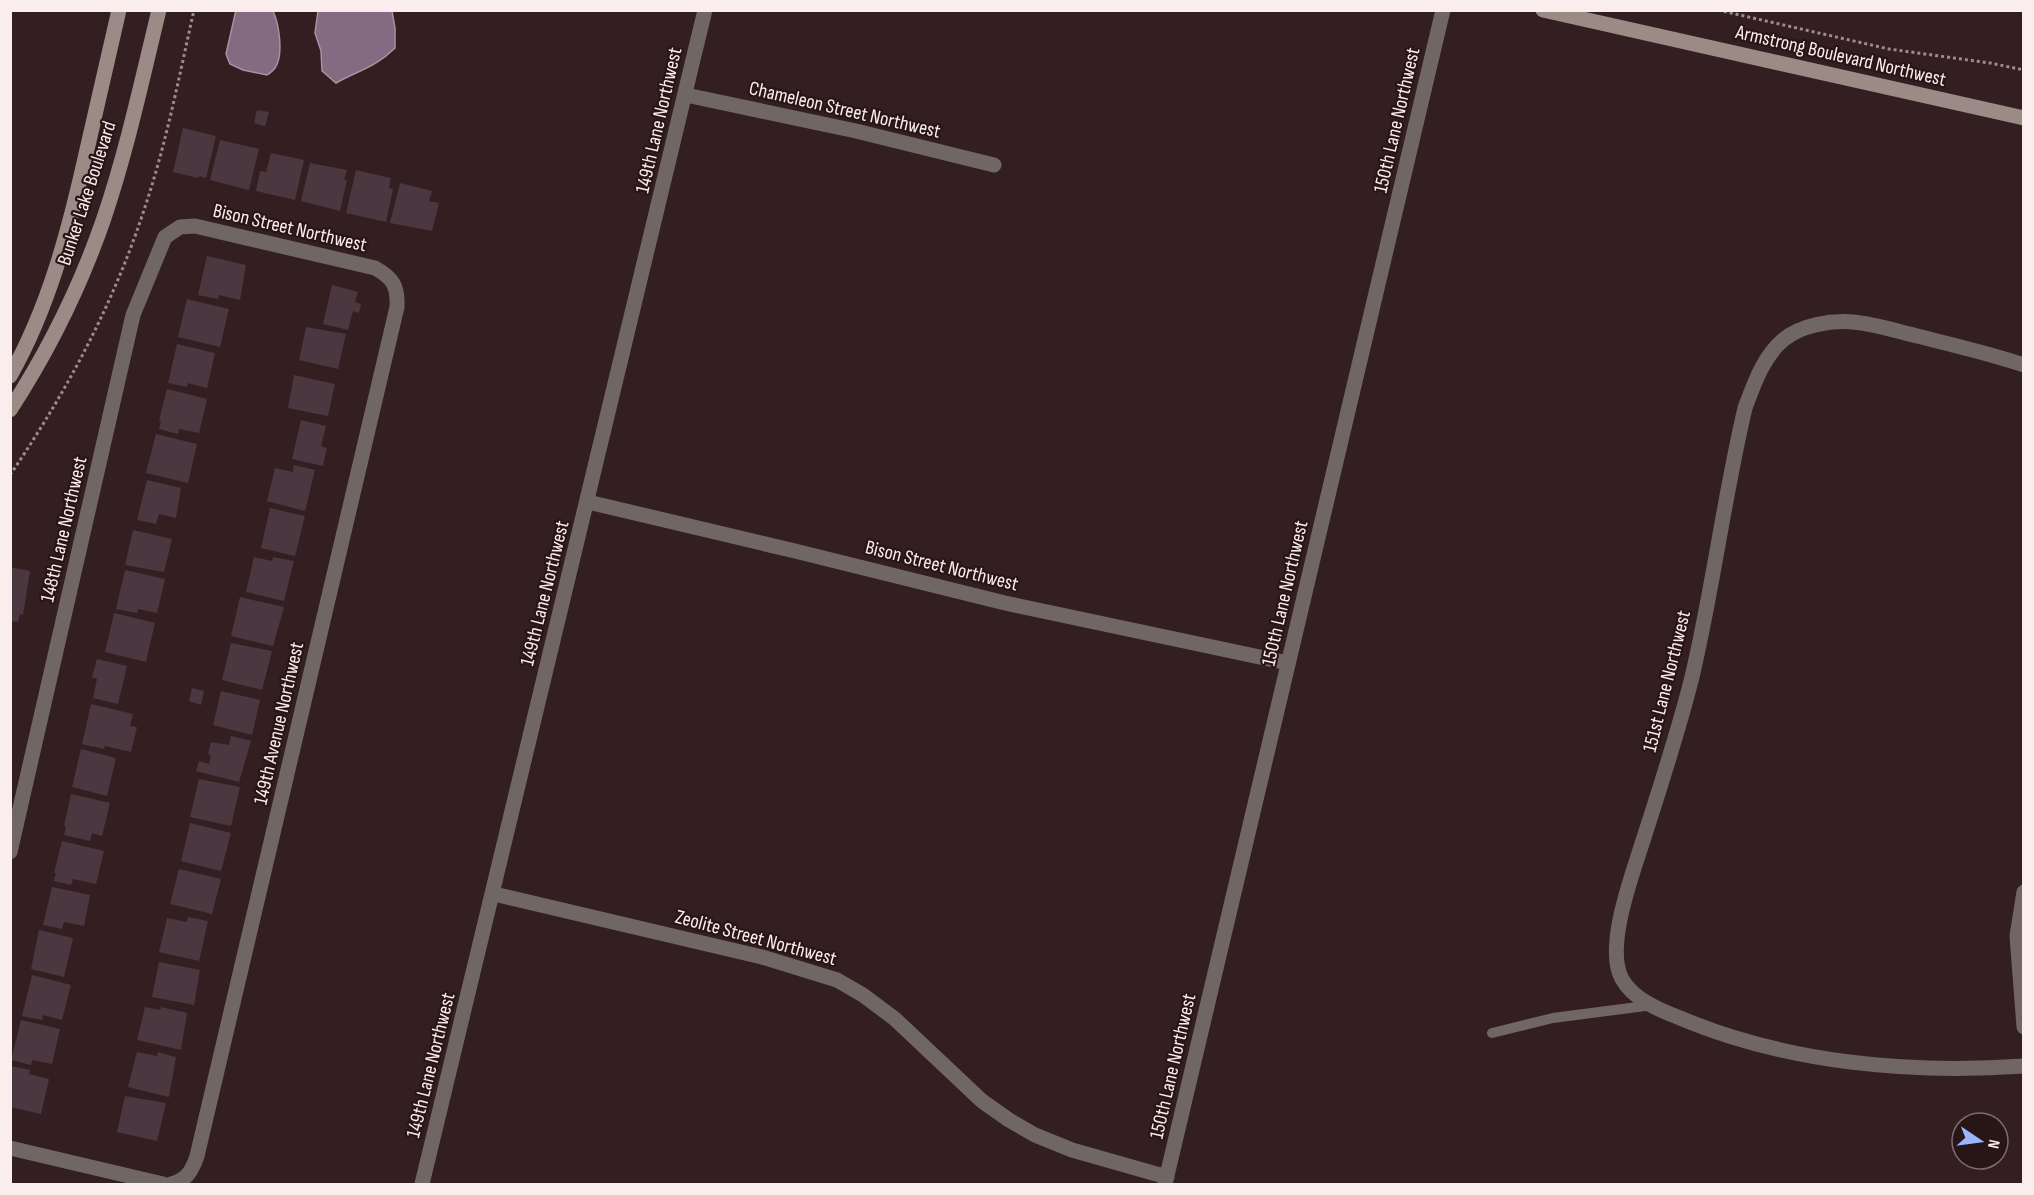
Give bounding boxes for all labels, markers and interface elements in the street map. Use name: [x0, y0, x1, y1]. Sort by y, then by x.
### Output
street label: Armstrong Boulevard Northwest: [1732, 20, 1948, 92]
street label: 149th Lane Northwest: [631, 45, 687, 195]
street label: 150th Lane Northwest: [1369, 45, 1425, 195]
street label: Chameleon Street Northwest: [747, 76, 943, 144]
street label: Bunker Lake Boulevard: [52, 118, 122, 268]
street label: Bison Street Northwest: [211, 199, 369, 257]
street label: 148th Lane Northwest: [36, 454, 92, 604]
street label: 149th Lane Northwest: [515, 518, 575, 668]
street label: 150th Lane Northwest: [1257, 518, 1313, 668]
street label: Bison Street Northwest: [863, 535, 1021, 597]
street label: 151st Lane Northwest: [1638, 608, 1696, 754]
street label: 149th Avenue Northwest: [249, 640, 309, 807]
street label: Zeolite Street Northwest: [672, 905, 839, 971]
street label: 149th Lane Northwest: [401, 990, 461, 1140]
street label: 150th Lane Northwest: [1145, 991, 1201, 1141]
north arrow: [1950, 1111, 2010, 1171]
text: N: [1983, 1138, 2003, 1150]

